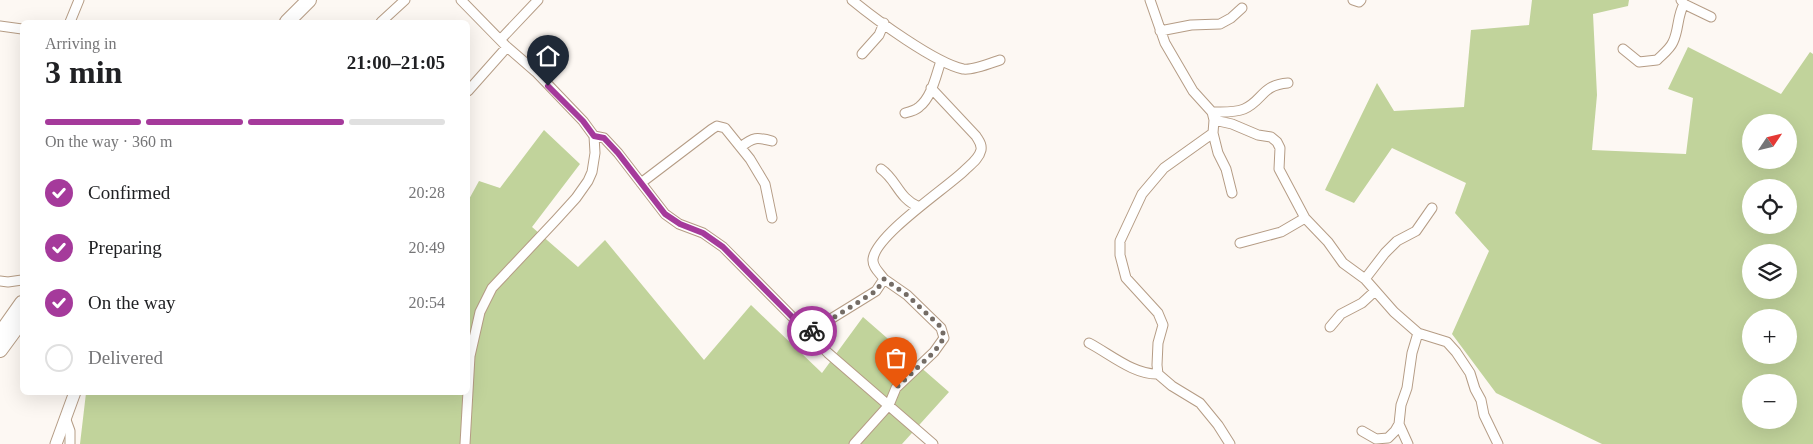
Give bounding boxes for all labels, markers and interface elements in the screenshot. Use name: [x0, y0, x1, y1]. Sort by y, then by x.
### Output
text: Arriving in: [45, 35, 117, 52]
pin: [527, 35, 569, 86]
icon: home: [534, 42, 562, 70]
text: 21:00–21:05: [347, 52, 445, 73]
text: 3 min: [45, 54, 122, 90]
north arrow: [1742, 114, 1798, 169]
map controls: [1742, 114, 1797, 429]
text: On the way · 360 m: [45, 133, 173, 150]
icon: check: [45, 179, 73, 207]
button: locate: [1742, 179, 1797, 234]
text: Confirmed: [88, 182, 170, 203]
text: 20:28: [409, 184, 445, 201]
icon: check: [45, 234, 73, 262]
text: Preparing: [88, 237, 162, 258]
text: 20:49: [409, 239, 445, 256]
button: layers: [1742, 244, 1797, 299]
icon: check: [45, 289, 73, 317]
text: On the way: [88, 292, 176, 313]
text: 20:54: [409, 294, 445, 311]
courier: [787, 306, 837, 356]
button: +: [1742, 309, 1797, 364]
icon: bike: [798, 317, 826, 345]
pin: [875, 337, 917, 388]
icon: bag: [882, 344, 910, 372]
text: Delivered: [88, 347, 163, 368]
button: −: [1742, 374, 1797, 429]

